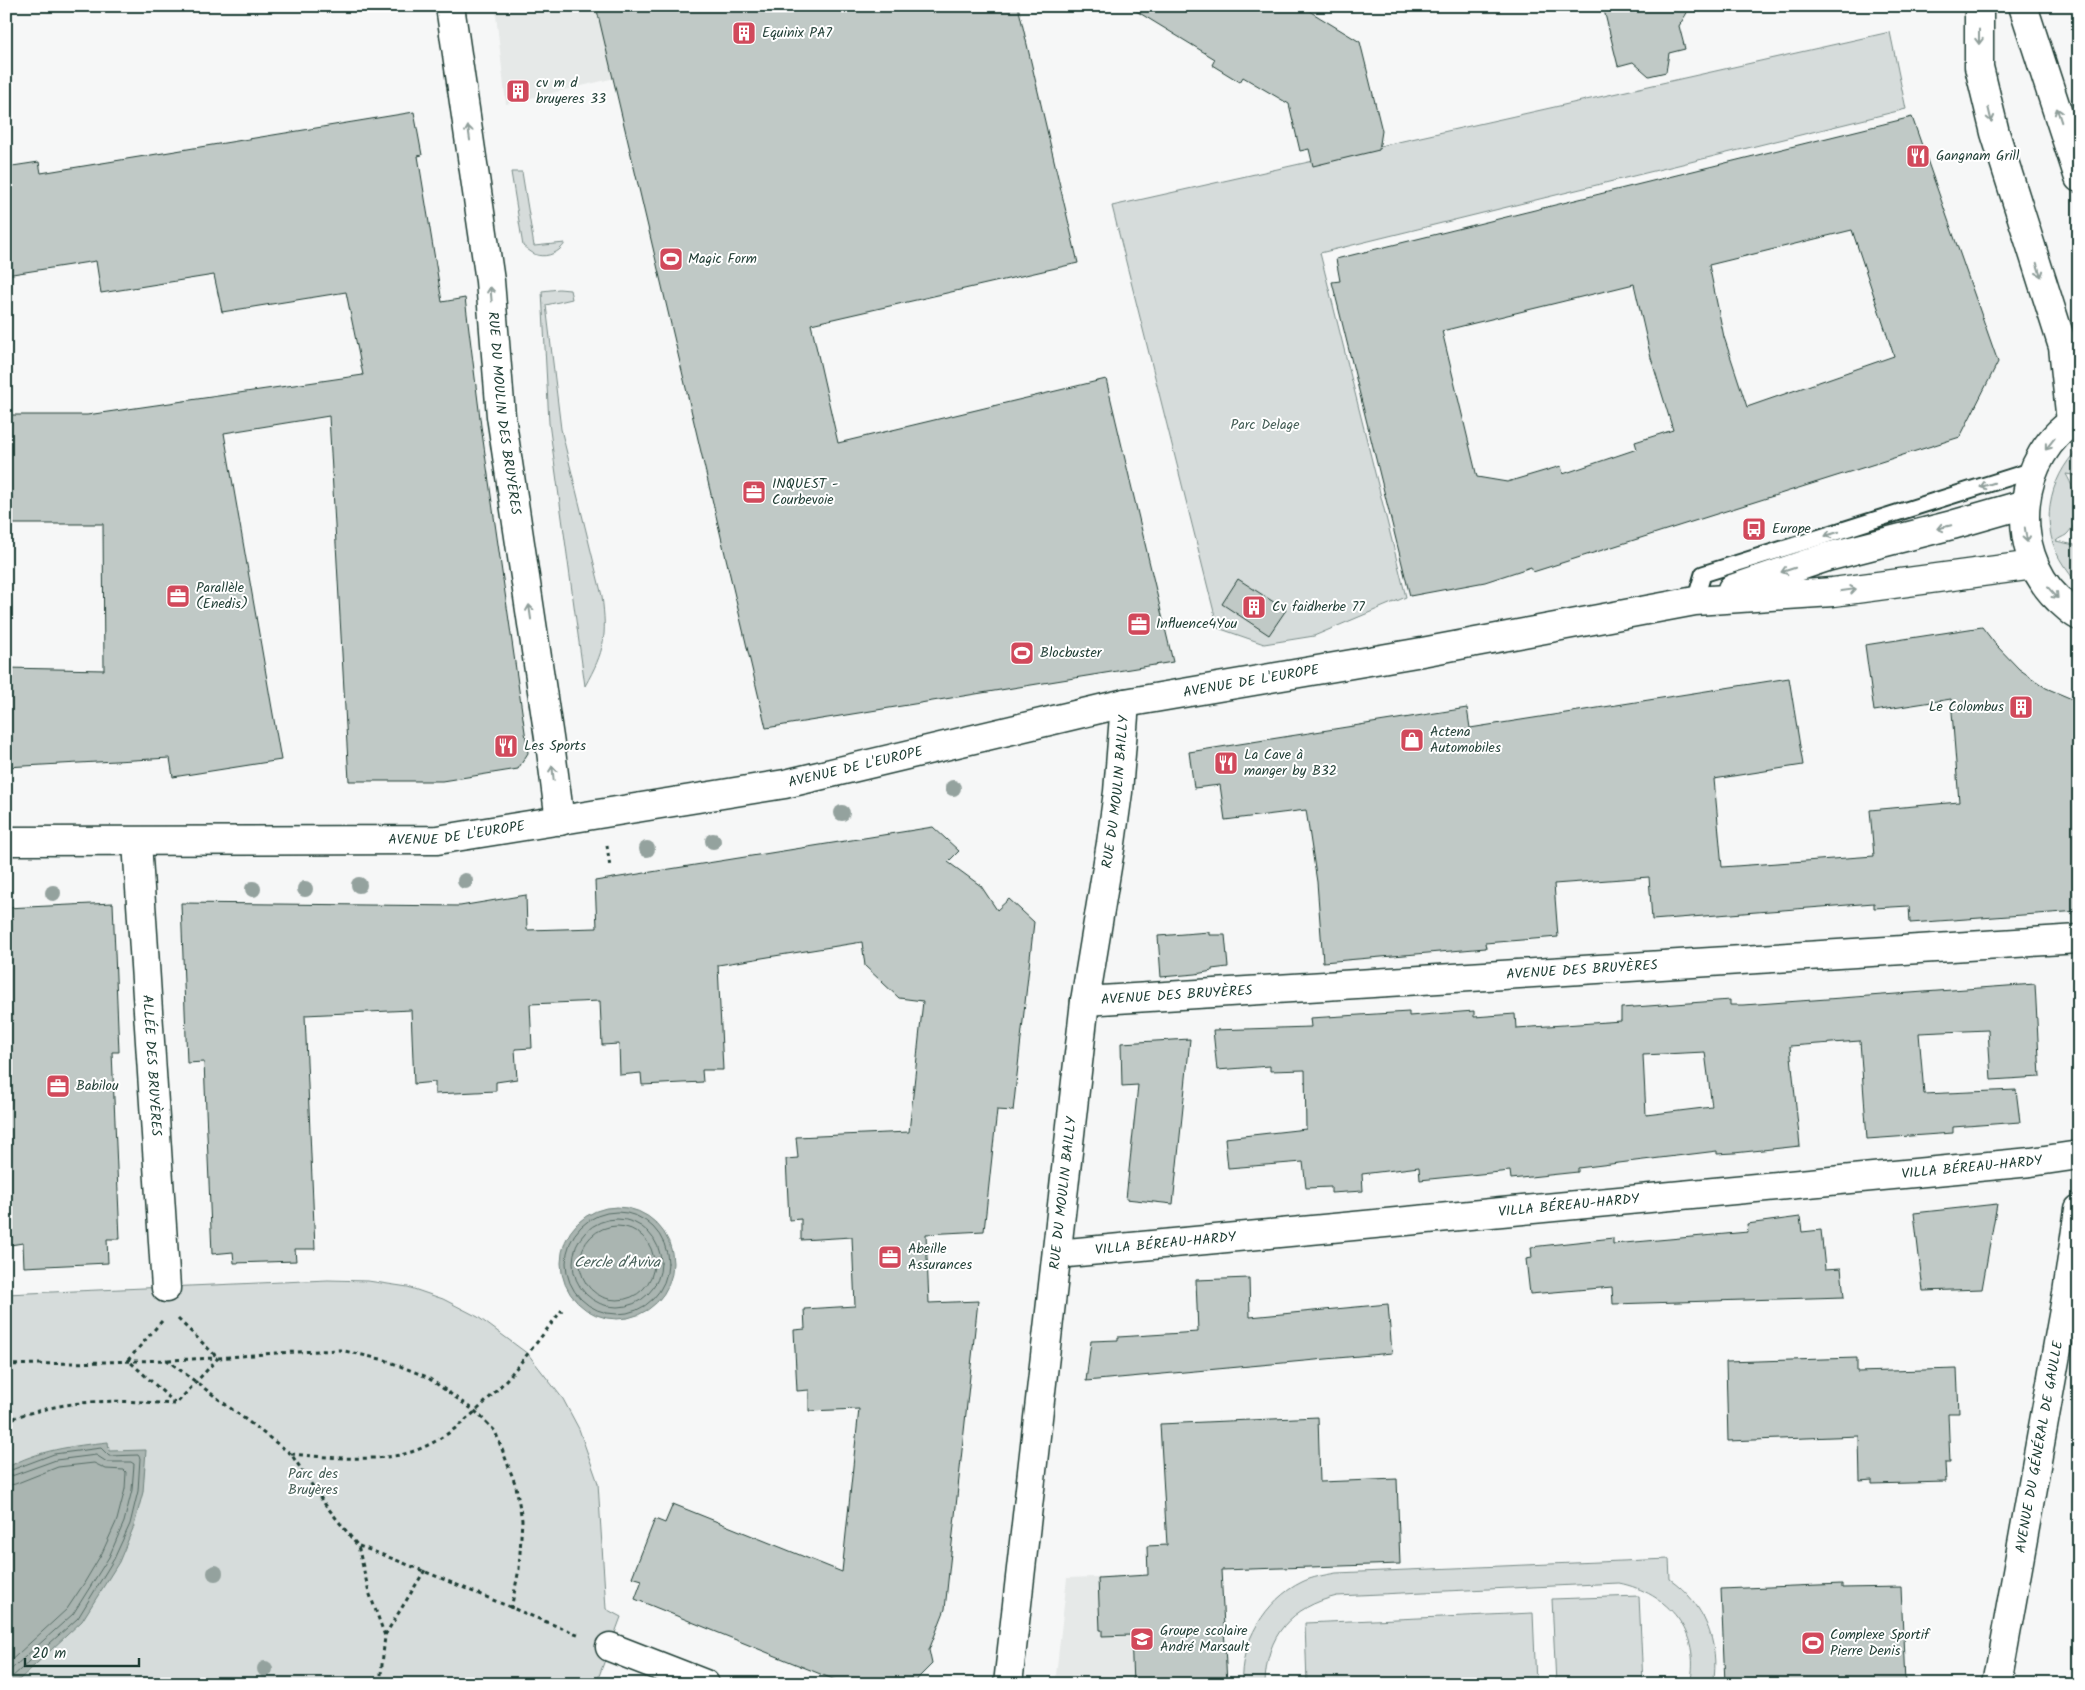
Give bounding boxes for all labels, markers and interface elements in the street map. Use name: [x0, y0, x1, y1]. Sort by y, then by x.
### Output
building icon: Equinix PA7: [731, 20, 757, 46]
place label: Equinix PA7: [762, 22, 832, 44]
one-way arrow: [1974, 28, 1984, 45]
place label: cv m d bruyeres 33: [536, 72, 606, 110]
building icon: cv m d bruyeres 33: [505, 78, 531, 104]
one-way arrow: [1986, 106, 1995, 122]
one-way arrow: [2054, 108, 2063, 123]
one-way arrow: [463, 126, 473, 142]
restaurant icon: Gangnam Grill: [1905, 143, 1931, 169]
place label: Gangnam Grill: [1936, 145, 2020, 167]
sports icon: Magic Form: [658, 246, 684, 272]
place label: Magic Form: [688, 248, 757, 270]
one-way arrow: [2035, 261, 2045, 277]
one-way arrow: [486, 287, 496, 303]
street label: RUE DU MOULIN DES BRUYÈRES: [482, 311, 527, 517]
park label: Parc Delage: [1231, 414, 1300, 436]
one-way arrow: [2045, 437, 2055, 451]
place label: INQUEST - Courbevoie: [772, 473, 838, 511]
office icon: INQUEST - Courbevoie: [741, 479, 767, 505]
one-way arrow: [1979, 481, 1995, 491]
bus stop icon: Europe: [1741, 516, 1767, 542]
place label: Europe: [1772, 518, 1812, 540]
one-way arrow: [1937, 523, 1953, 532]
one-way arrow: [2022, 526, 2032, 542]
one-way arrow: [1824, 530, 1840, 540]
one-way arrow: [1780, 566, 1796, 575]
place label: Parallèle (Enedis): [196, 577, 248, 615]
office icon: Parallèle (Enedis): [165, 583, 191, 609]
one-way arrow: [1840, 585, 1856, 595]
one-way arrow: [2047, 587, 2059, 600]
building icon: Cv faidherbe 77: [1241, 594, 1267, 620]
place label: Cv faidherbe 77: [1272, 596, 1365, 618]
one-way arrow: [525, 604, 535, 620]
office icon: Influence4You: [1126, 611, 1152, 637]
place label: Influence4You: [1156, 613, 1238, 635]
sports icon: Blocbuster: [1009, 640, 1035, 666]
place label: Blocbuster: [1040, 642, 1103, 664]
street label: AVENUE DE L'EUROPE: [1182, 659, 1322, 704]
building icon: Le Colombus: [2008, 694, 2034, 720]
place label: Le Colombus: [1929, 696, 2004, 718]
street label: RUE DU MOULIN BAILLY: [1096, 714, 1135, 870]
place label: Actena Automobiles: [1430, 721, 1501, 759]
shop icon: Actena Automobiles: [1399, 727, 1425, 753]
restaurant icon: Les Sports: [493, 733, 519, 759]
place label: Les Sports: [524, 735, 586, 757]
street label: AVENUE DE L'EUROPE: [786, 740, 926, 794]
place label: La Cave à manger by B32: [1244, 744, 1337, 782]
restaurant icon: La Cave à manger by B32: [1213, 750, 1239, 776]
one-way arrow: [548, 765, 558, 781]
street label: AVENUE DE L'EUROPE: [388, 815, 527, 851]
street label: AVENUE DES BRUYÈRES: [1506, 954, 1659, 986]
street label: AVENUE DES BRUYÈRES: [1100, 980, 1254, 1011]
street label: ALLÉE DES BRUYÈRES: [136, 994, 167, 1138]
office icon: Babilou: [45, 1073, 71, 1099]
place label: Babilou: [76, 1075, 119, 1097]
street label: RUE DU MOULIN BAILLY: [1044, 1115, 1083, 1271]
street label: VILLA BÉREAU-HARDY: [1901, 1149, 2045, 1185]
street label: VILLA BÉREAU-HARDY: [1497, 1188, 1641, 1223]
street label: VILLA BÉREAU-HARDY: [1094, 1226, 1238, 1261]
place label: Abeille Assurances: [908, 1238, 972, 1276]
office icon: Abeille Assurances: [877, 1244, 903, 1270]
water label: Cercle d'Aviva: [574, 1251, 661, 1275]
street label: AVENUE DU GÉNÉRAL DE GAULLE: [2010, 1338, 2069, 1555]
park label: Parc des Bruyères: [288, 1463, 338, 1501]
place label: Groupe scolaire André Marsault: [1160, 1620, 1250, 1658]
place label: Complexe Sportif Pierre Denis: [1830, 1624, 1931, 1662]
school or university icon: Groupe scolaire André Marsault: [1129, 1626, 1155, 1652]
sports icon: Complexe Sportif Pierre Denis: [1800, 1630, 1826, 1656]
scale bar: [25, 1635, 139, 1667]
text: 20 m: [32, 1642, 66, 1666]

